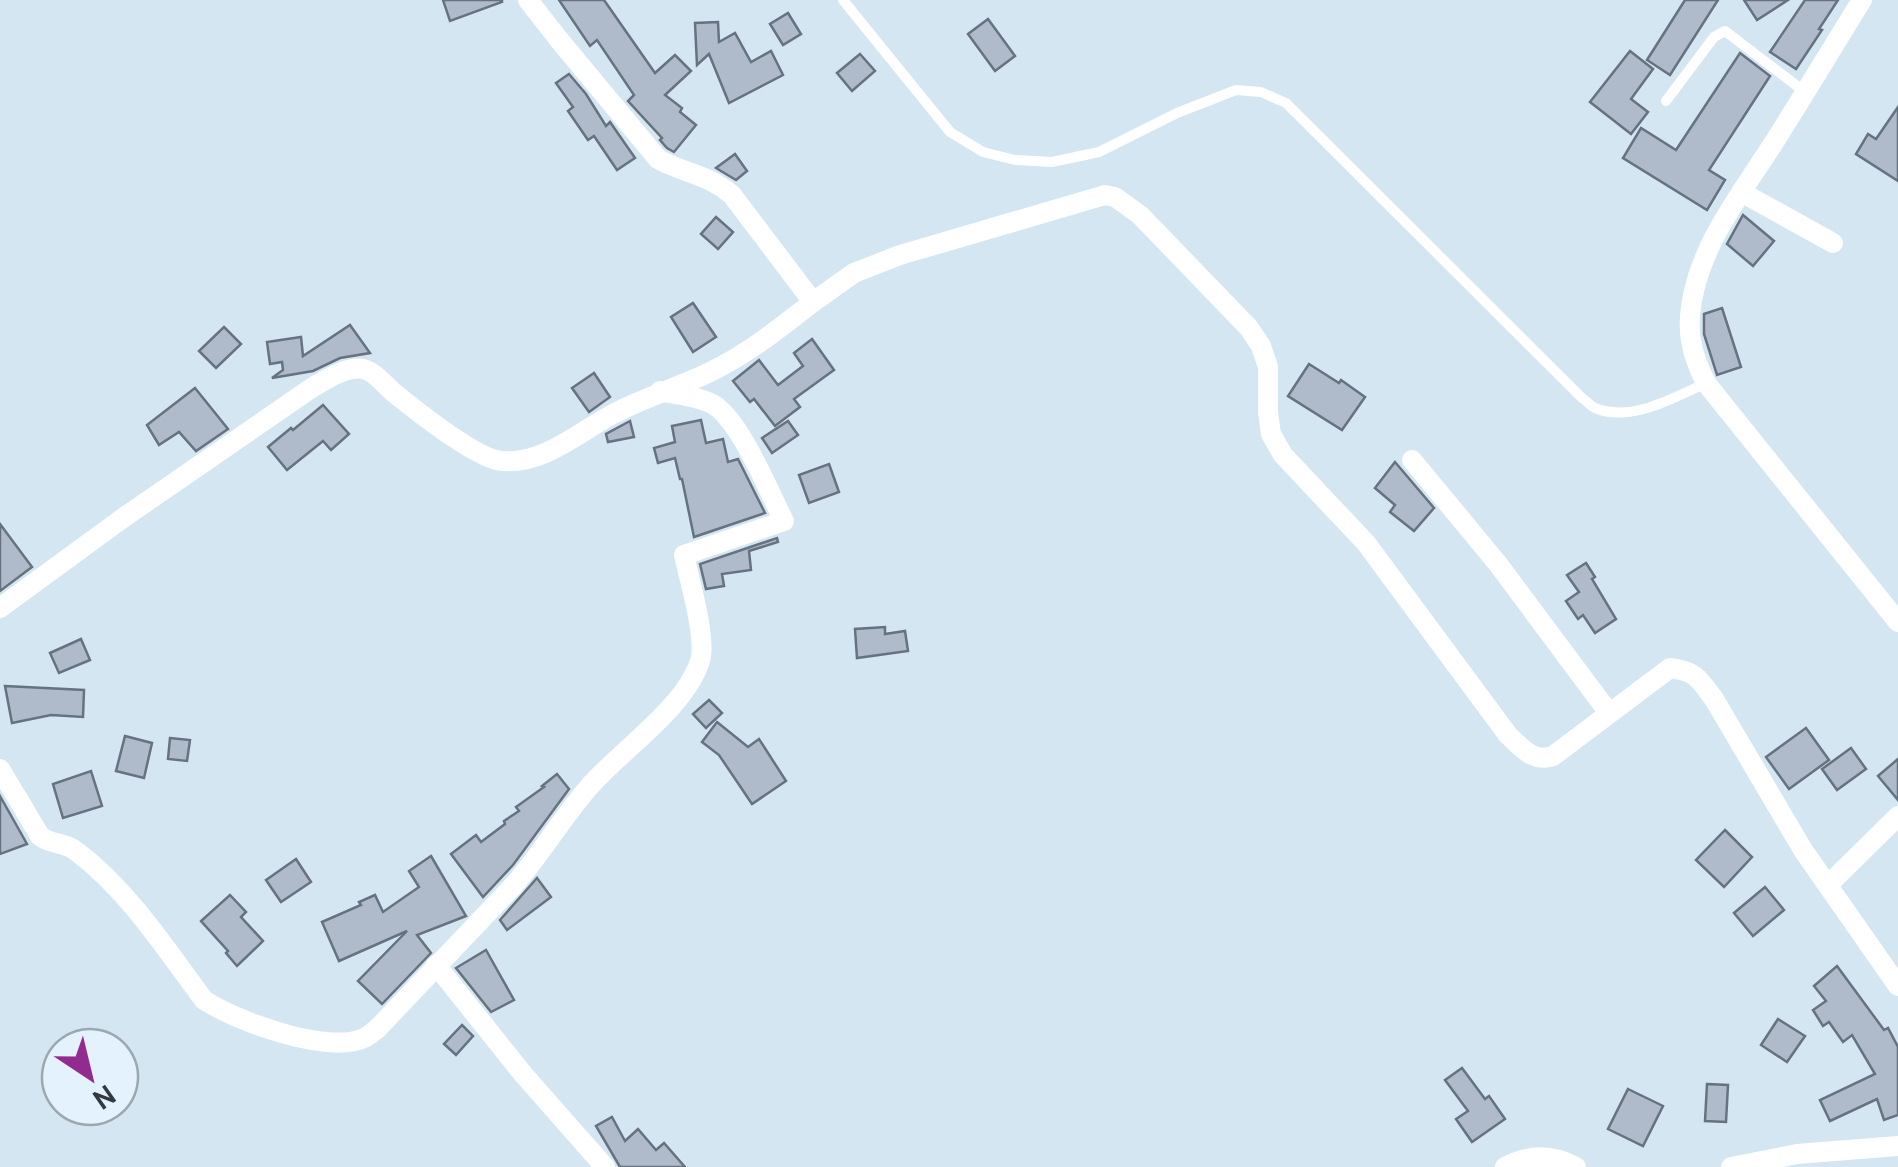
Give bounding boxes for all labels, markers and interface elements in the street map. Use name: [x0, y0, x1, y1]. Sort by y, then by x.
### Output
north arrow: [40, 1027, 140, 1127]
text: N: [86, 1078, 122, 1117]

